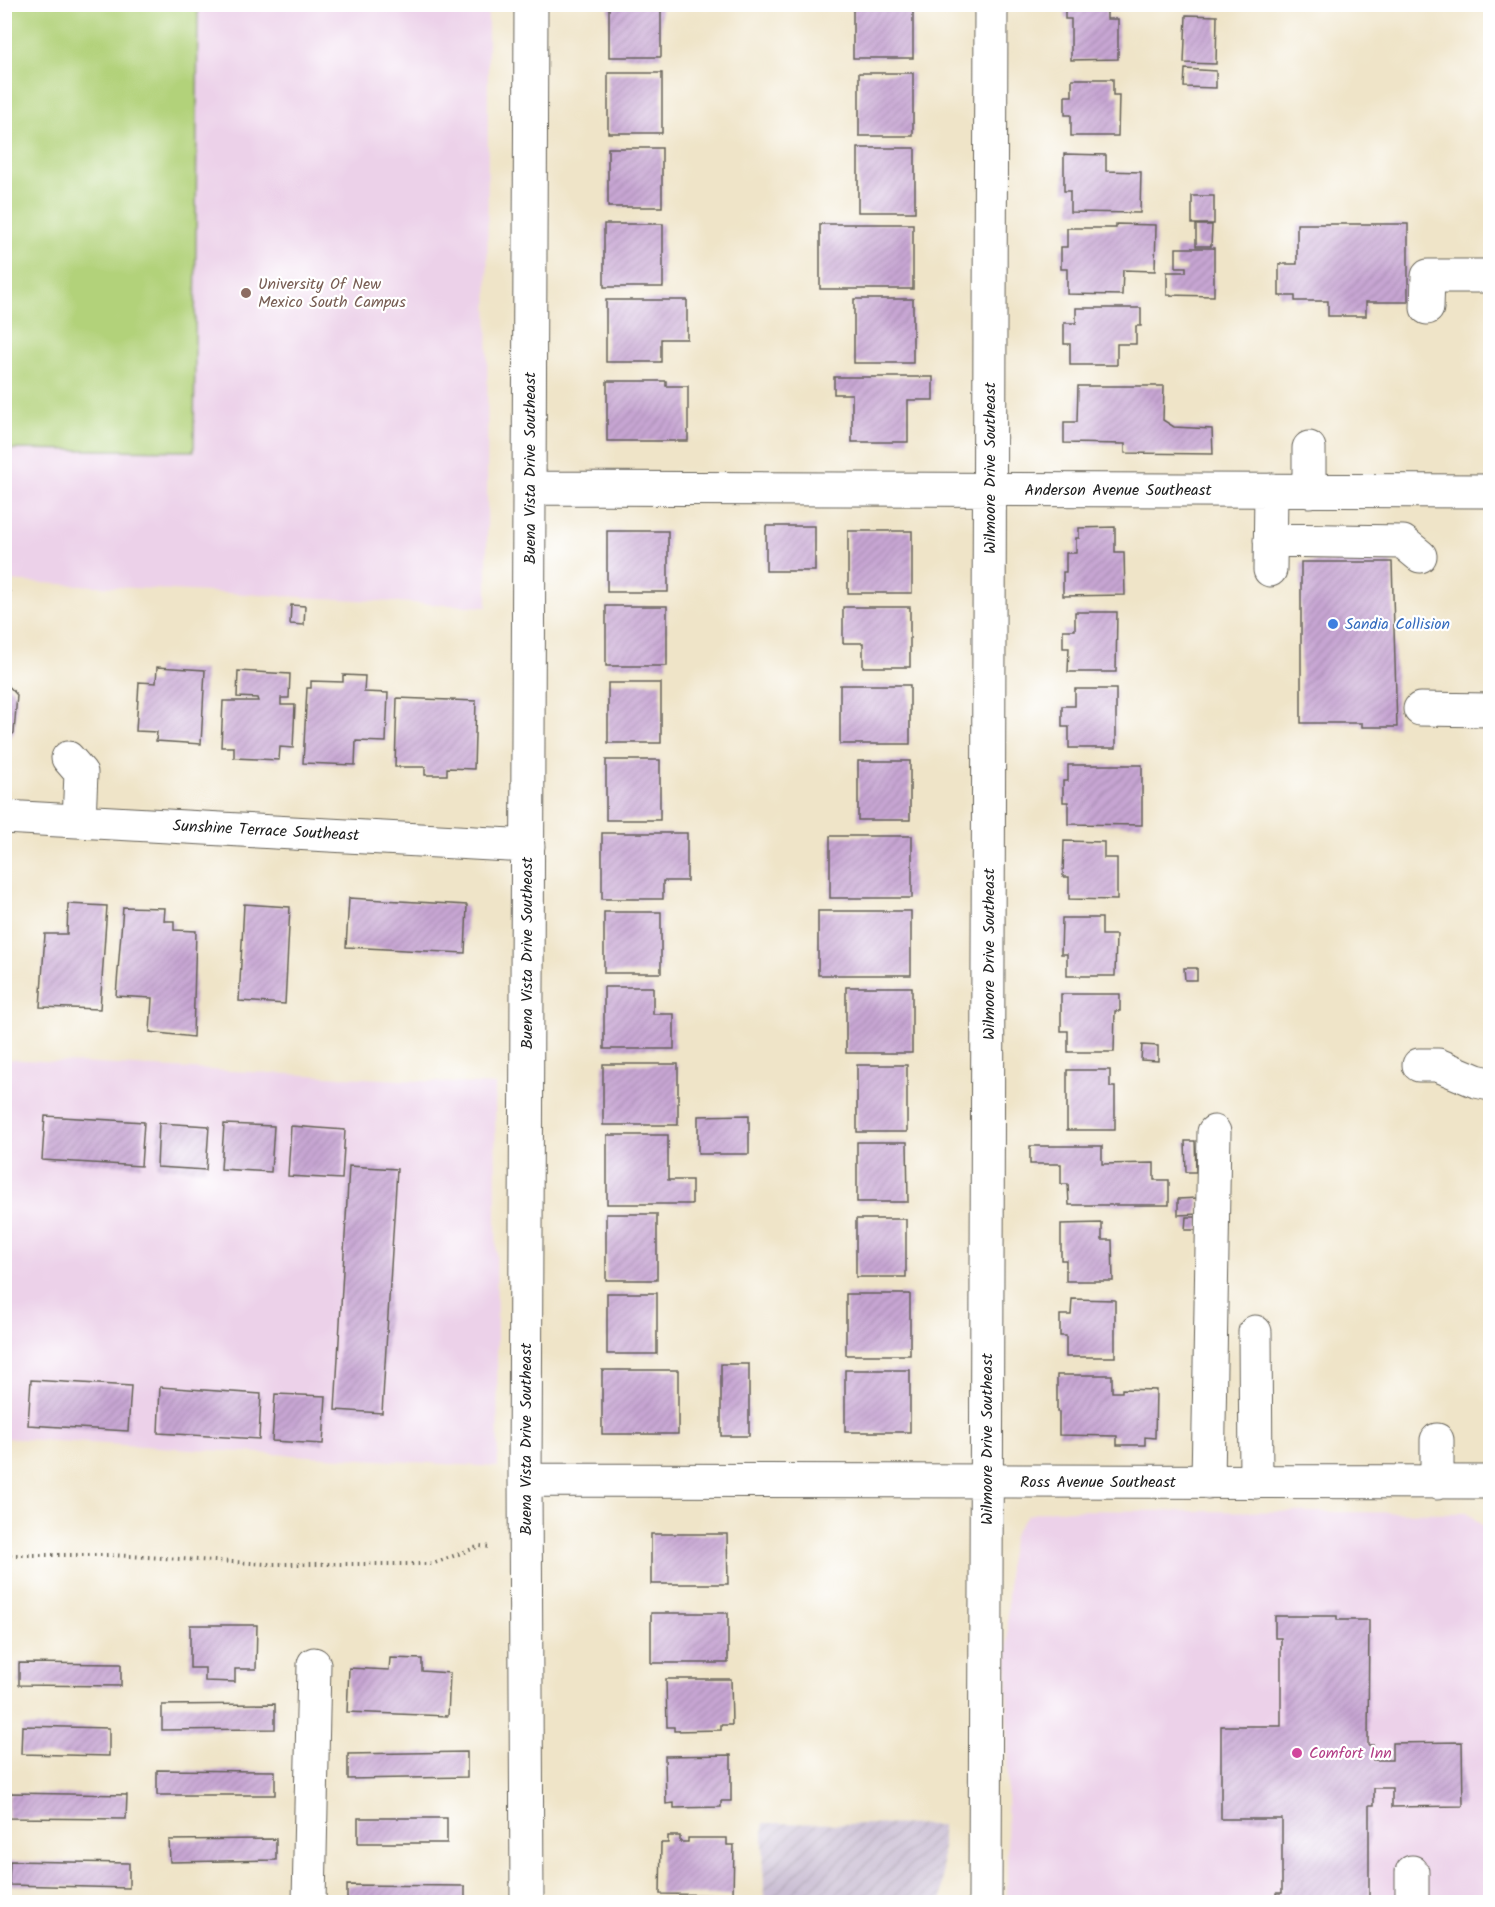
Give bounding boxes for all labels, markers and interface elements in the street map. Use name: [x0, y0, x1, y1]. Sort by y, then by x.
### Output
place label: University Of New Mexico South Campus: [258, 272, 406, 315]
marker: University Of New Mexico South Campus: [239, 286, 253, 300]
street label: Buena Vista Drive Southeast: [518, 371, 543, 564]
street label: Wilmoore Drive Southeast: [978, 381, 1003, 554]
street label: Anderson Avenue Southeast: [1024, 478, 1212, 503]
place label: Sandia Collision: [1345, 612, 1450, 637]
marker: Sandia Collision: [1326, 617, 1340, 631]
street label: Sunshine Terrace Southeast: [172, 814, 361, 848]
street label: Buena Vista Drive Southeast: [515, 856, 540, 1049]
street label: Wilmoore Drive Southeast: [977, 867, 1002, 1040]
street label: Buena Vista Drive Southeast: [514, 1342, 539, 1535]
street label: Wilmoore Drive Southeast: [975, 1352, 1000, 1525]
street label: Ross Avenue Southeast: [1020, 1470, 1177, 1495]
place label: Comfort Inn: [1309, 1741, 1392, 1766]
marker: Comfort Inn: [1290, 1746, 1304, 1760]

